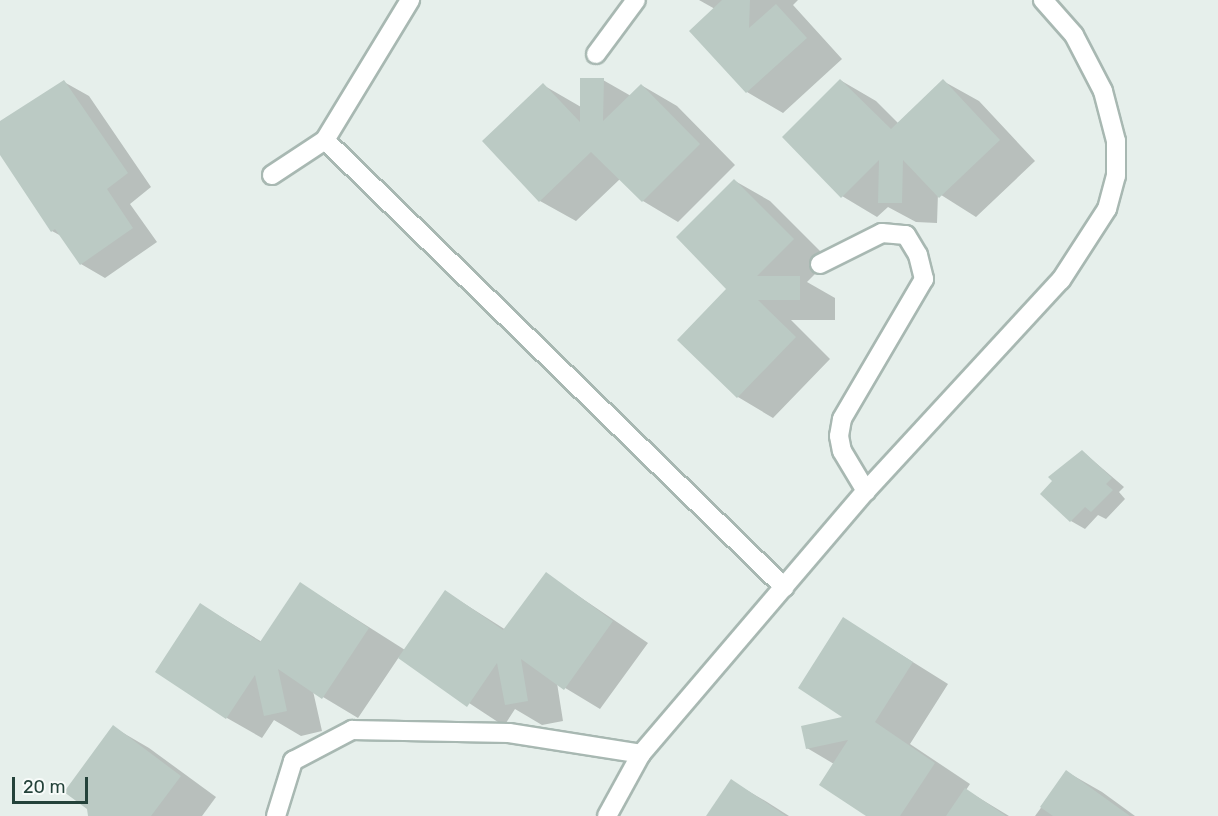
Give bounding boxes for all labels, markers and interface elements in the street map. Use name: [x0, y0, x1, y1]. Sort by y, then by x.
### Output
scale bar: [15, 765, 92, 803]
text: 20 m: [23, 776, 65, 798]

